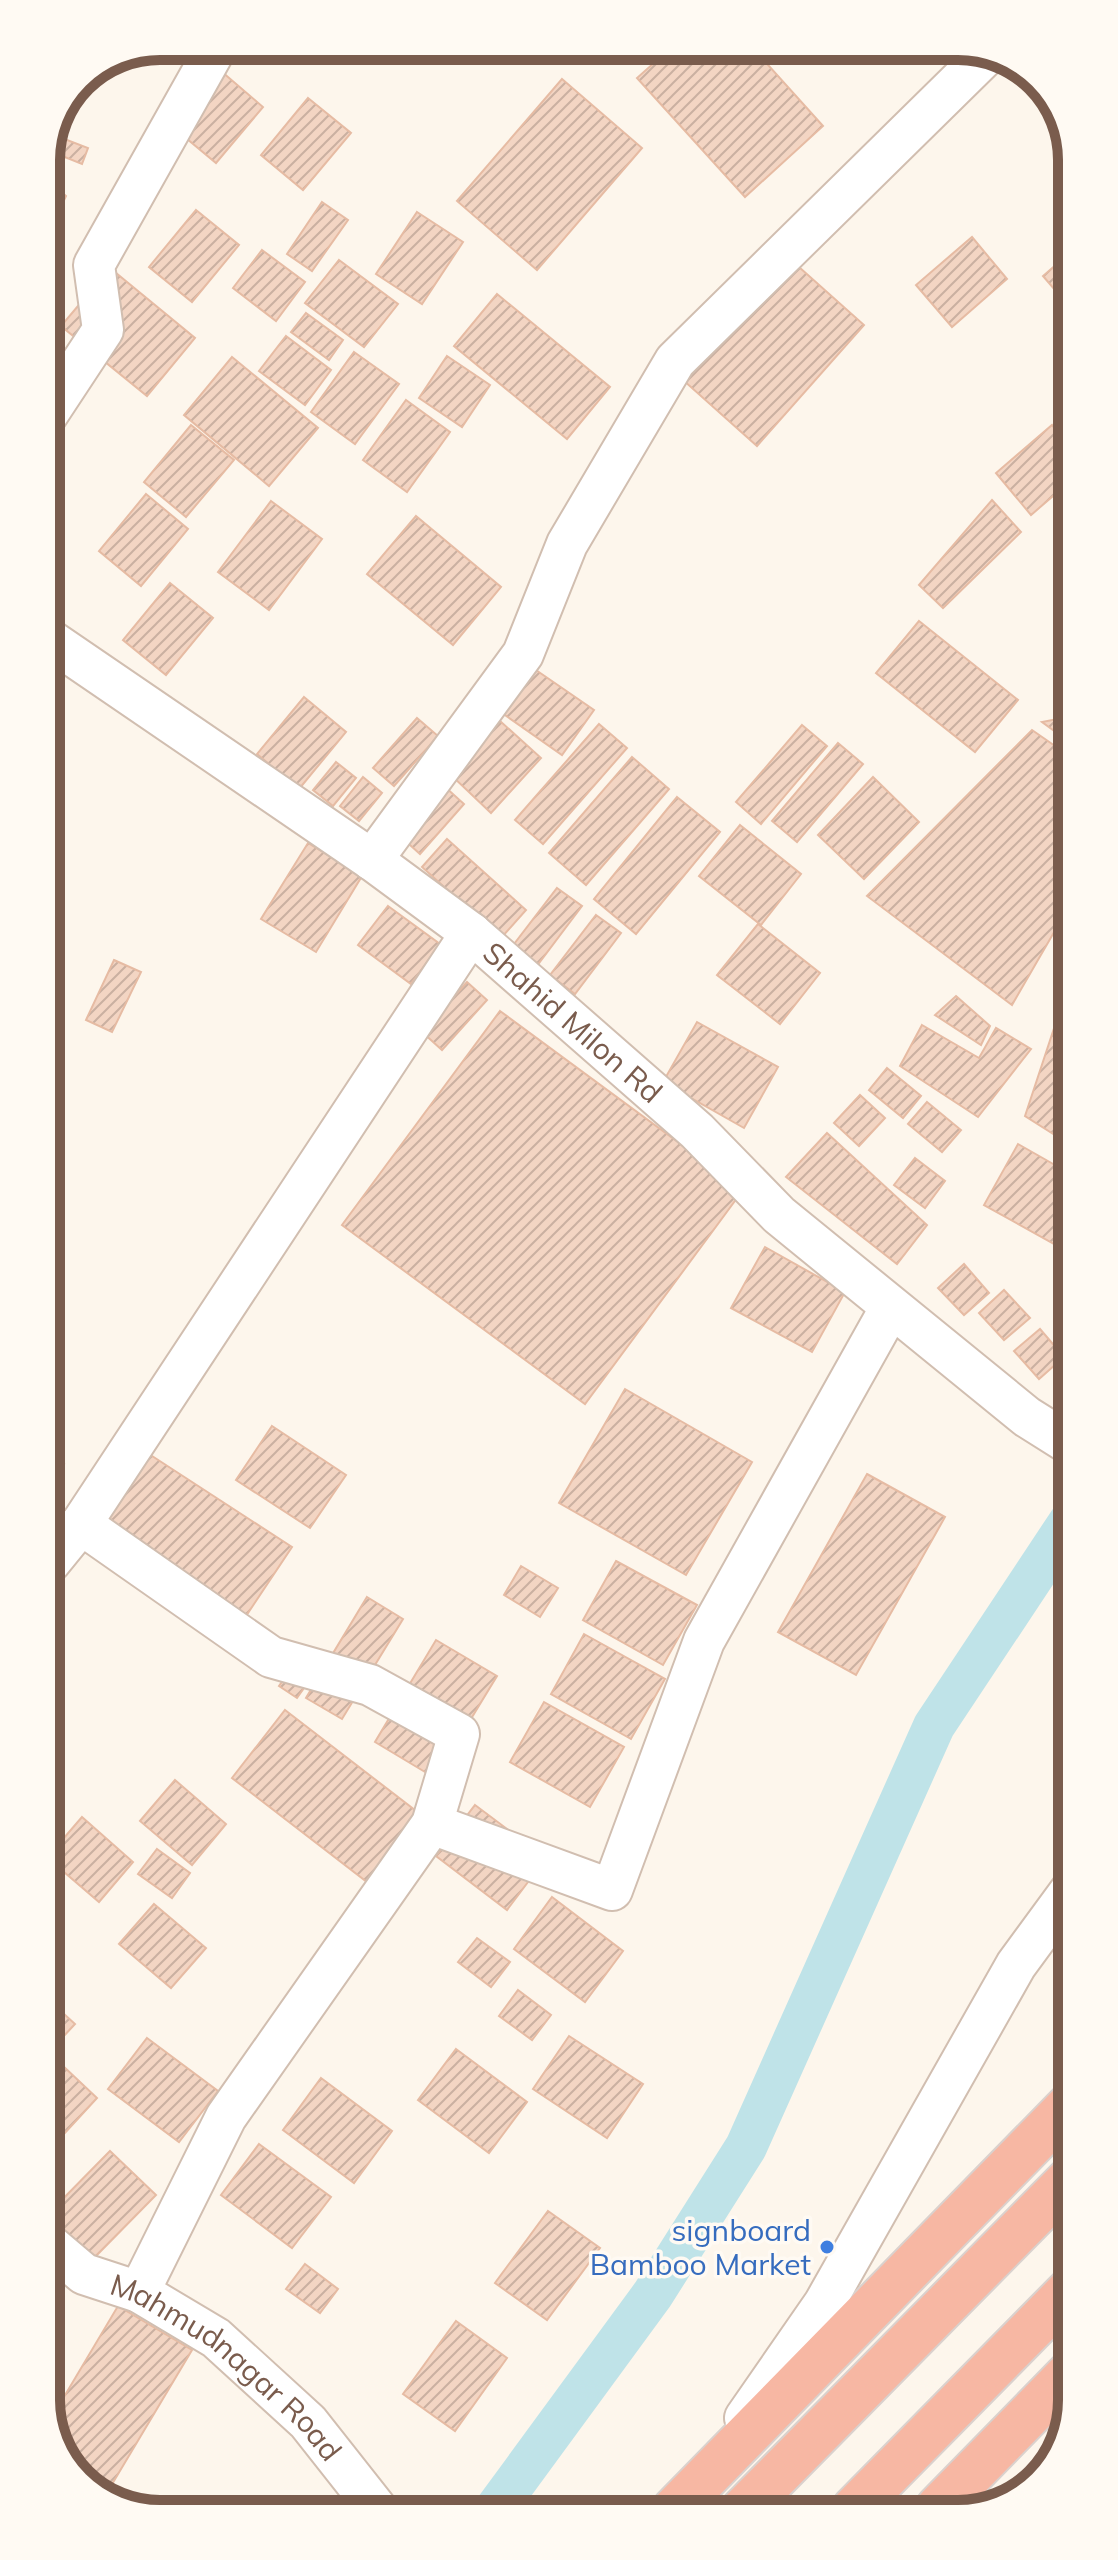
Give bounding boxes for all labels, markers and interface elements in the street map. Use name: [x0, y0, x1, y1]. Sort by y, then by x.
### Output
street label: Shahid Milon Rd: [475, 934, 670, 1111]
place label: signboard Bamboo Market: [590, 2211, 811, 2283]
marker: signboard Bamboo Market: [818, 2238, 836, 2256]
street label: Mahmudnagar Road: [106, 2265, 350, 2468]

